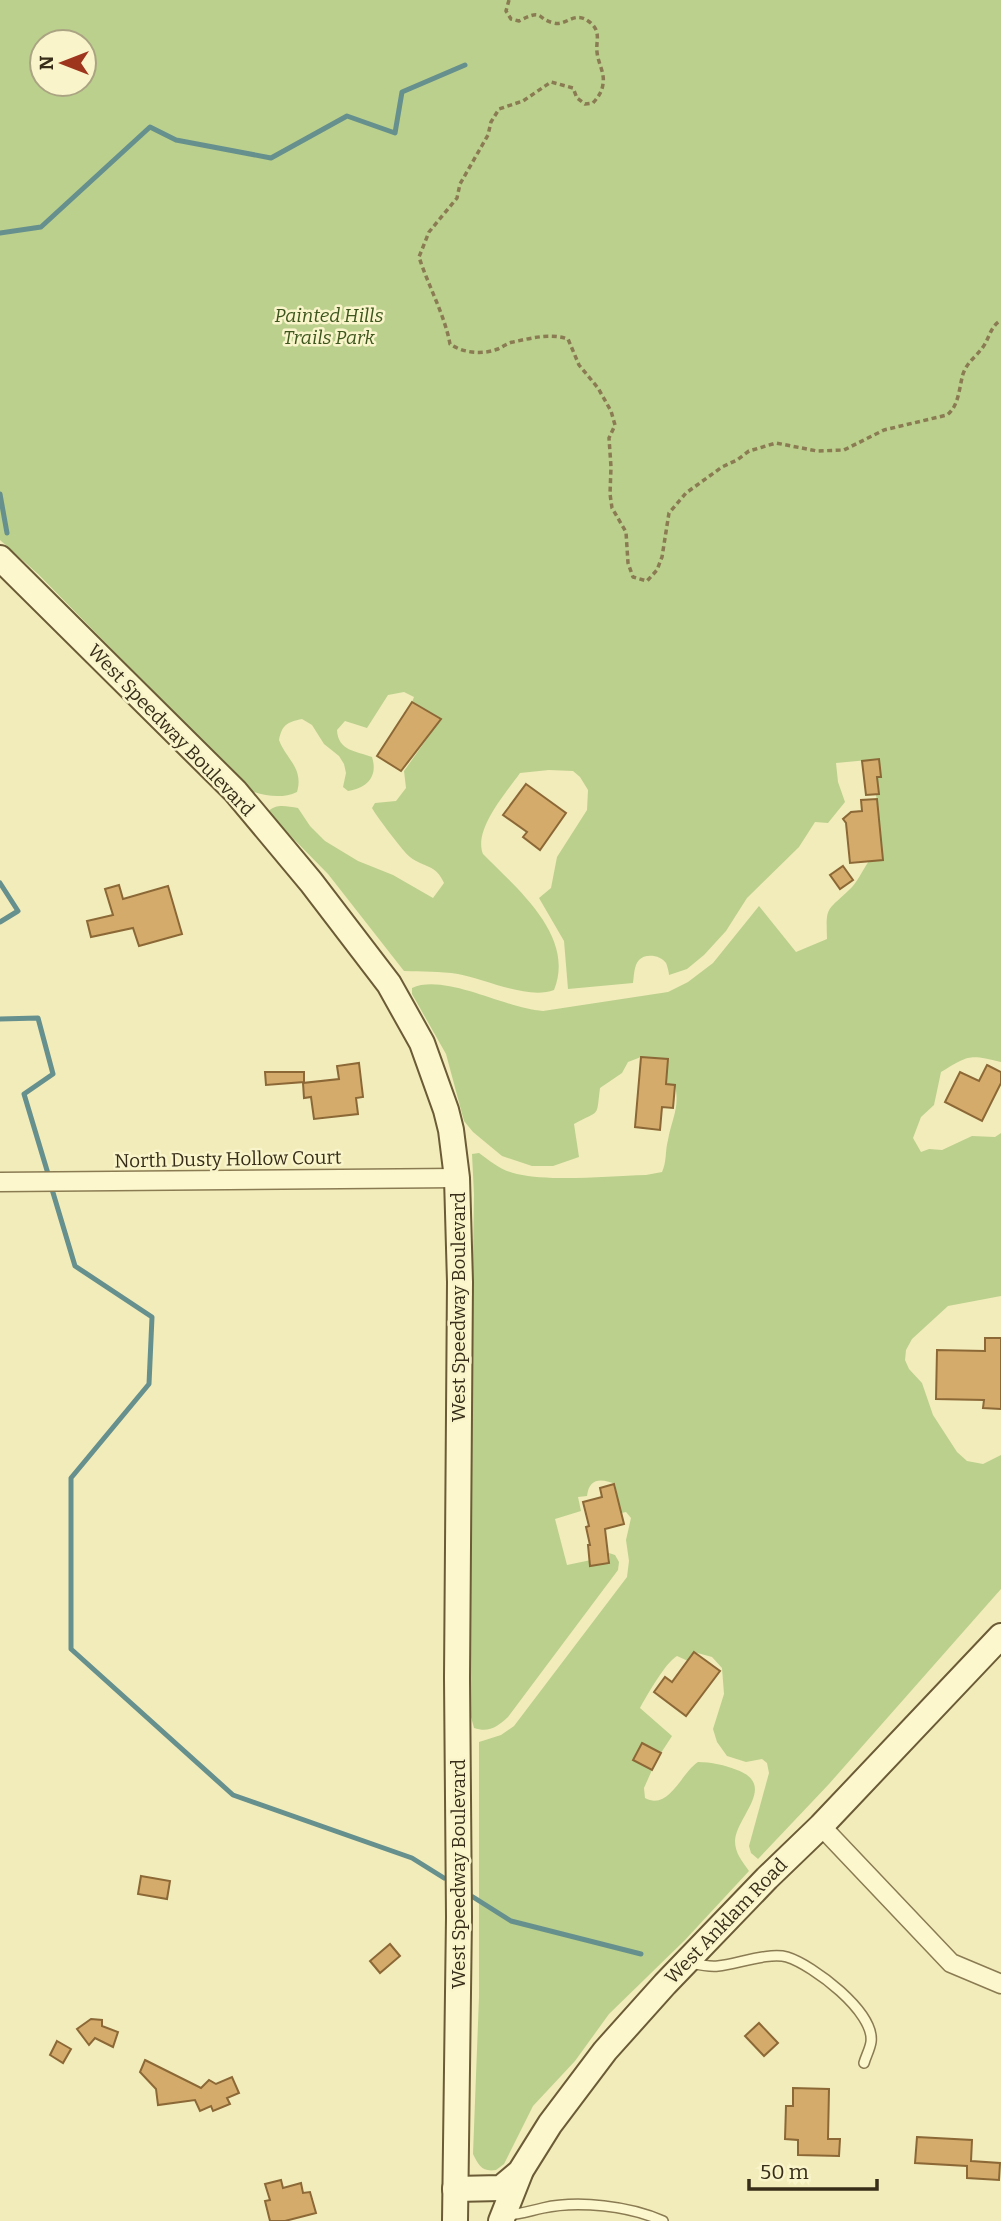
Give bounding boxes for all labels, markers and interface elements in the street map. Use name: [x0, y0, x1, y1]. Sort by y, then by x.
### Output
north arrow: [28, 28, 98, 98]
text: N: [35, 55, 58, 70]
park label: Painted Hills Trails Park: [275, 304, 384, 349]
street label: West Speedway Boulevard: [83, 639, 259, 821]
street label: North Dusty Hollow Court: [114, 1146, 342, 1172]
street label: West Speedway Boulevard: [447, 1192, 470, 1422]
street label: West Speedway Boulevard: [447, 1759, 470, 1989]
street label: West Anklam Road: [660, 1853, 792, 1989]
scale bar: [749, 2148, 877, 2192]
text: 50 m: [760, 2159, 809, 2185]

